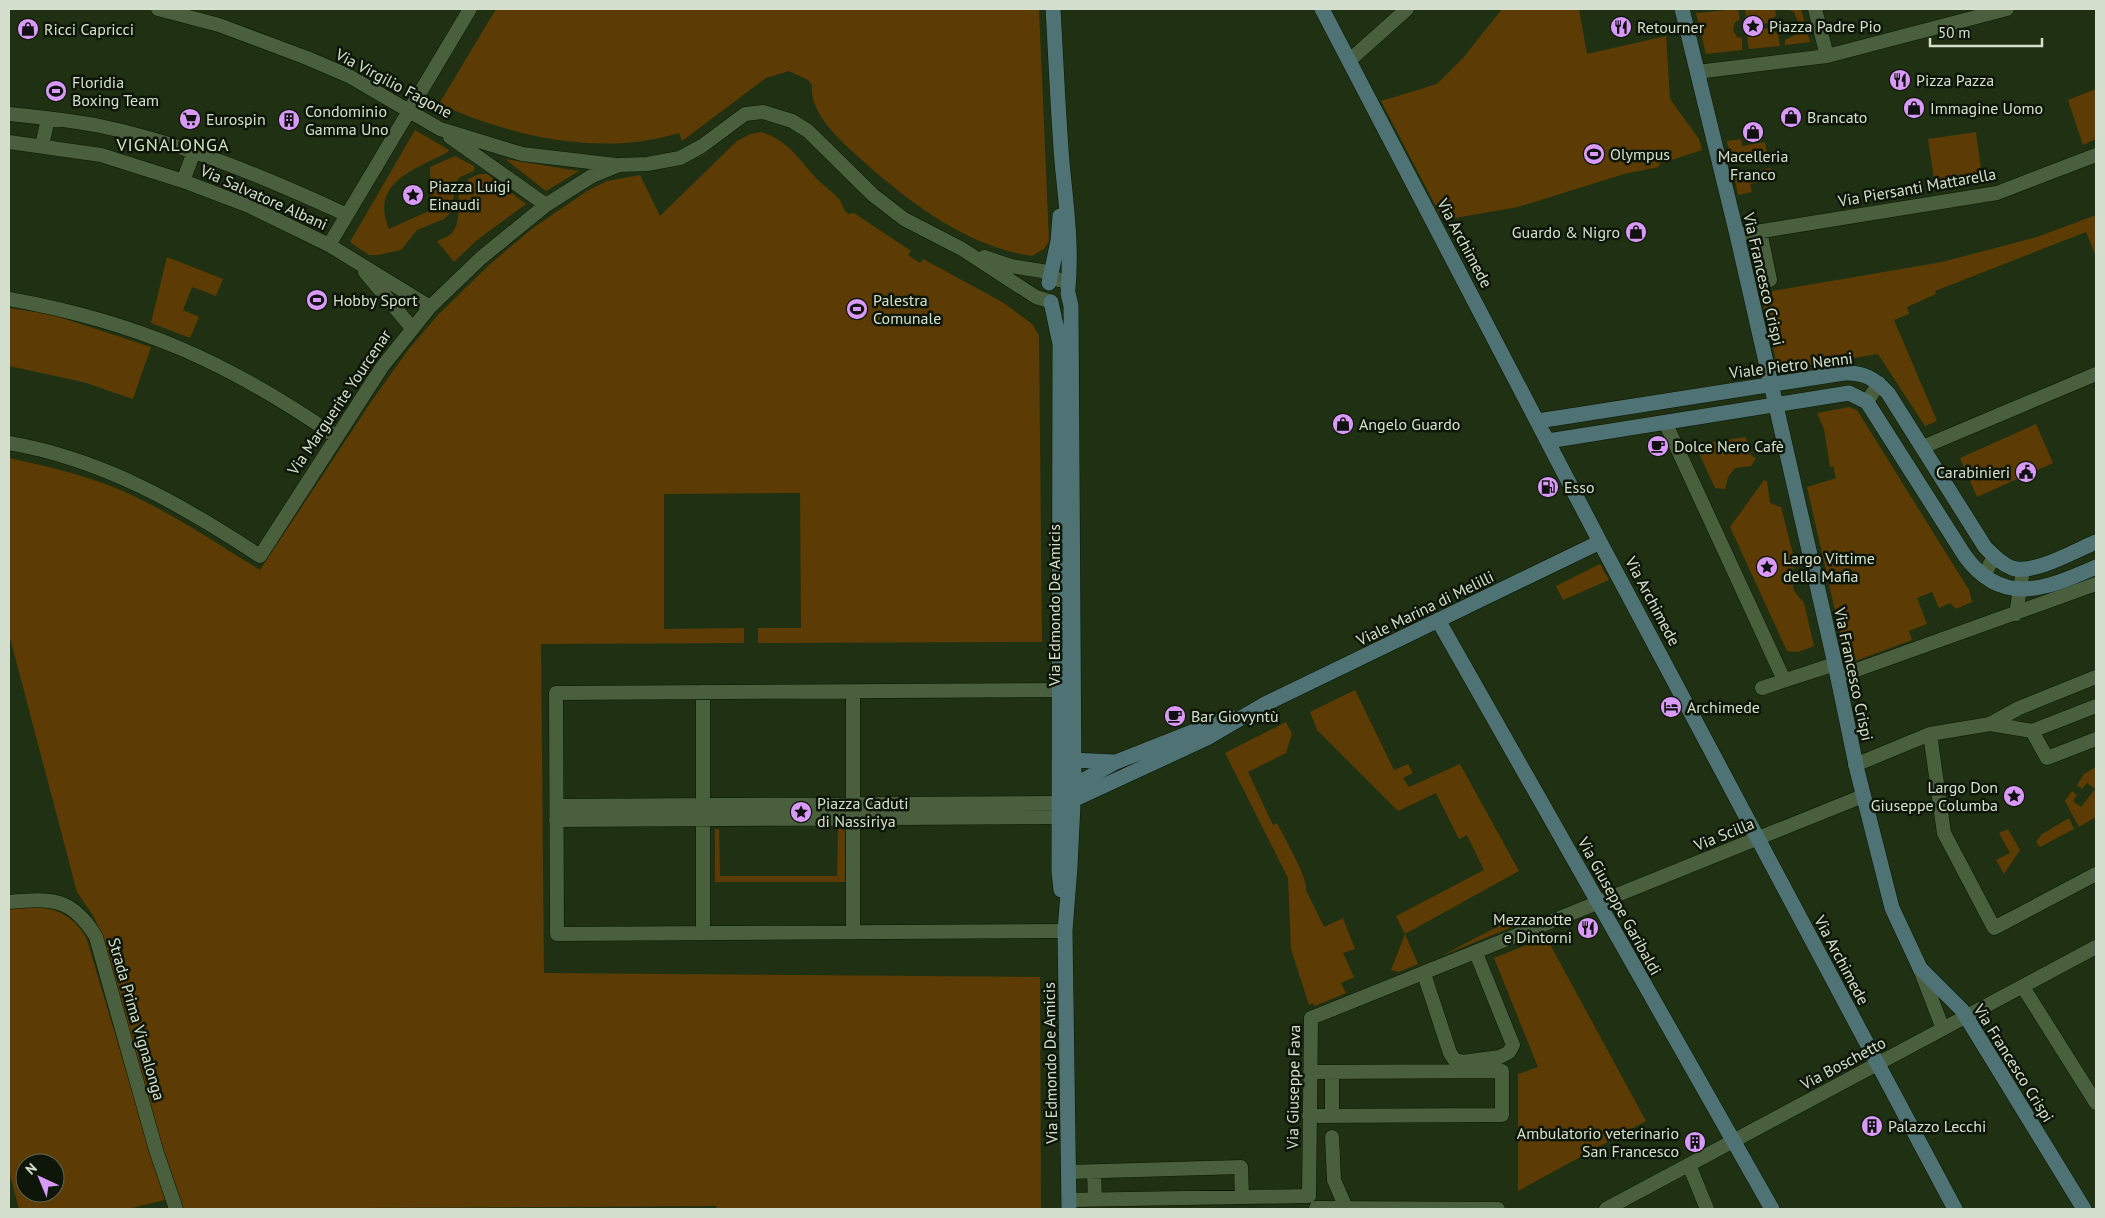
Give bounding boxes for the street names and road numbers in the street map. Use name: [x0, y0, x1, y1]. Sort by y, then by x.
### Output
street label: Via Virgilio Fagone: [332, 43, 456, 122]
street label: Via Salvatore Albani: [196, 160, 331, 234]
street label: Via Piersanti Mattarella: [1835, 163, 1998, 211]
street label: Via Archimede: [1433, 194, 1497, 291]
street label: Via Francesco Crispi: [1739, 210, 1789, 347]
street label: Via Marguerite Yourcenar: [282, 325, 395, 479]
street label: Viale Pietro Nenni: [1727, 348, 1854, 383]
street label: Via Edmondo De Amicis: [1044, 524, 1064, 687]
street label: Via Archimede: [1621, 552, 1685, 649]
street label: Viale Marina di Melilli: [1352, 566, 1497, 650]
street label: Via Francesco Crispi: [1830, 605, 1878, 742]
street label: Via Scilla: [1690, 813, 1757, 855]
street label: Via Giuseppe Garibaldi: [1573, 833, 1666, 978]
street label: Via Archimede: [1810, 911, 1874, 1008]
street label: Strada Prima Vignalonga: [104, 935, 170, 1103]
street label: Via Edmondo De Amicis: [1039, 982, 1061, 1145]
street label: Via Francesco Crispi: [1969, 999, 2058, 1126]
street label: Via Giuseppe Fava: [1282, 1024, 1304, 1151]
street label: Via Boschetto: [1796, 1032, 1889, 1094]

